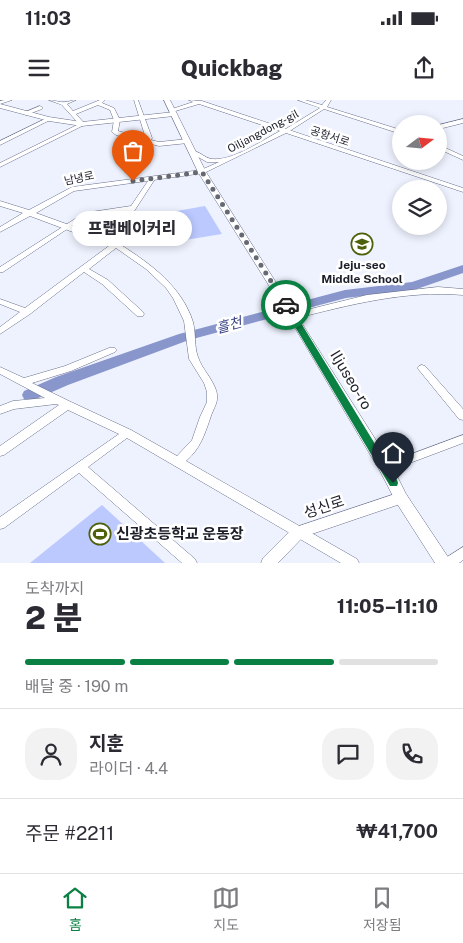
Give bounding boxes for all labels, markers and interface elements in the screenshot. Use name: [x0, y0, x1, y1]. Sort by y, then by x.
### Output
text: 11:03: [25, 7, 71, 29]
icon: menu: [25, 54, 53, 82]
icon: share: [410, 54, 438, 82]
text: Quickbag: [181, 55, 282, 81]
street label: Oiljangdong-gil: [225, 107, 301, 155]
north arrow: [392, 115, 448, 170]
map controls: [392, 115, 447, 235]
street label: 공항서로: [309, 124, 351, 148]
pin: [112, 130, 154, 181]
icon: bag: [119, 137, 147, 165]
street label: 남녕로: [63, 169, 95, 187]
button: layers: [392, 180, 447, 235]
callout: 프랩베이커리: [73, 211, 193, 246]
text: 프랩베이커리: [88, 219, 176, 238]
school or university icon: Jeju-seo Middle School: [350, 232, 374, 256]
place label: Jeju-seo Middle School: [321, 258, 403, 286]
courier: [261, 280, 311, 330]
icon: car: [272, 291, 300, 319]
water label: 흘천: [214, 314, 245, 336]
street label: Iljuseo-ro: [327, 347, 376, 412]
pin: [372, 432, 414, 483]
icon: home: [379, 439, 407, 467]
street label: 성신로: [302, 492, 346, 521]
sports icon: 신광초등학교 운동장: [88, 522, 112, 546]
place label: 신광초등학교 운동장: [116, 525, 244, 542]
text: 도착까지: [25, 579, 84, 598]
text: 11:05–11:10: [337, 595, 438, 617]
text: 2 분: [25, 599, 82, 636]
text: 배달 중 · 190 m: [25, 677, 128, 696]
button: person: [25, 728, 77, 780]
button: chat: [322, 728, 374, 780]
button: phone: [386, 728, 438, 780]
text: 지훈: [89, 732, 124, 754]
text: 라이더 · 4.4: [89, 759, 168, 778]
text: ₩41,700: [356, 820, 438, 842]
text: 주문 #2211: [25, 822, 114, 844]
tab: 홈: [61, 884, 89, 934]
tab: 지도: [212, 884, 240, 934]
tab: 저장됨: [363, 884, 402, 934]

